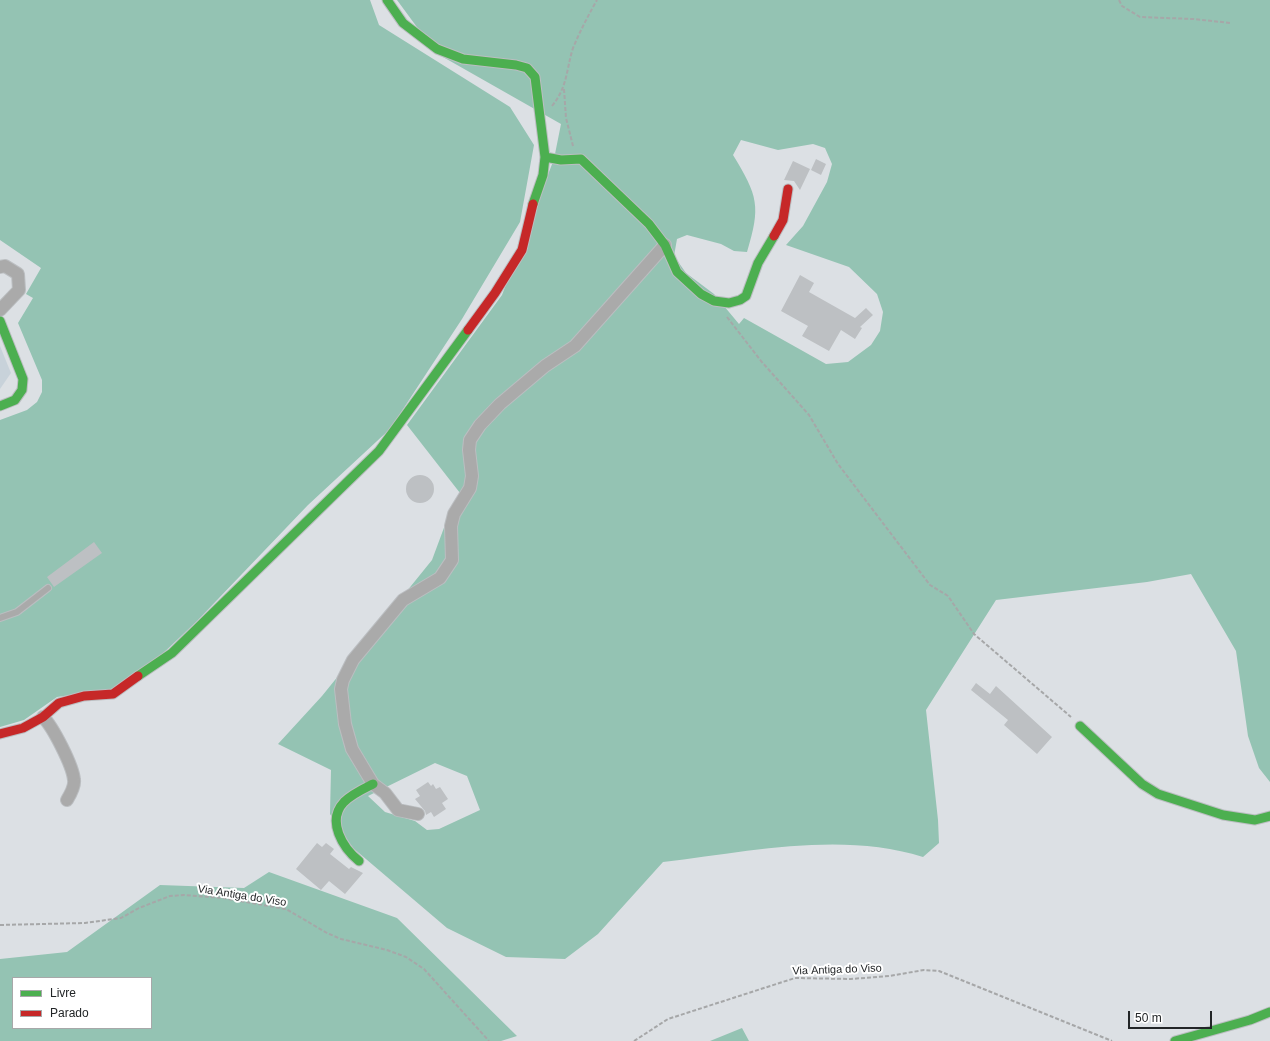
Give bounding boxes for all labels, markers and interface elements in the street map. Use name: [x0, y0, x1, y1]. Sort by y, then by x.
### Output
street label: Via Antiga do Viso: [197, 882, 287, 910]
street label: Via Antiga do Viso: [792, 962, 882, 978]
legend: [12, 977, 152, 1029]
text: Livre: [50, 986, 76, 1000]
scale bar: [1130, 1003, 1214, 1029]
text: Parado: [50, 1006, 89, 1020]
text: 50 m: [1135, 1011, 1162, 1025]

